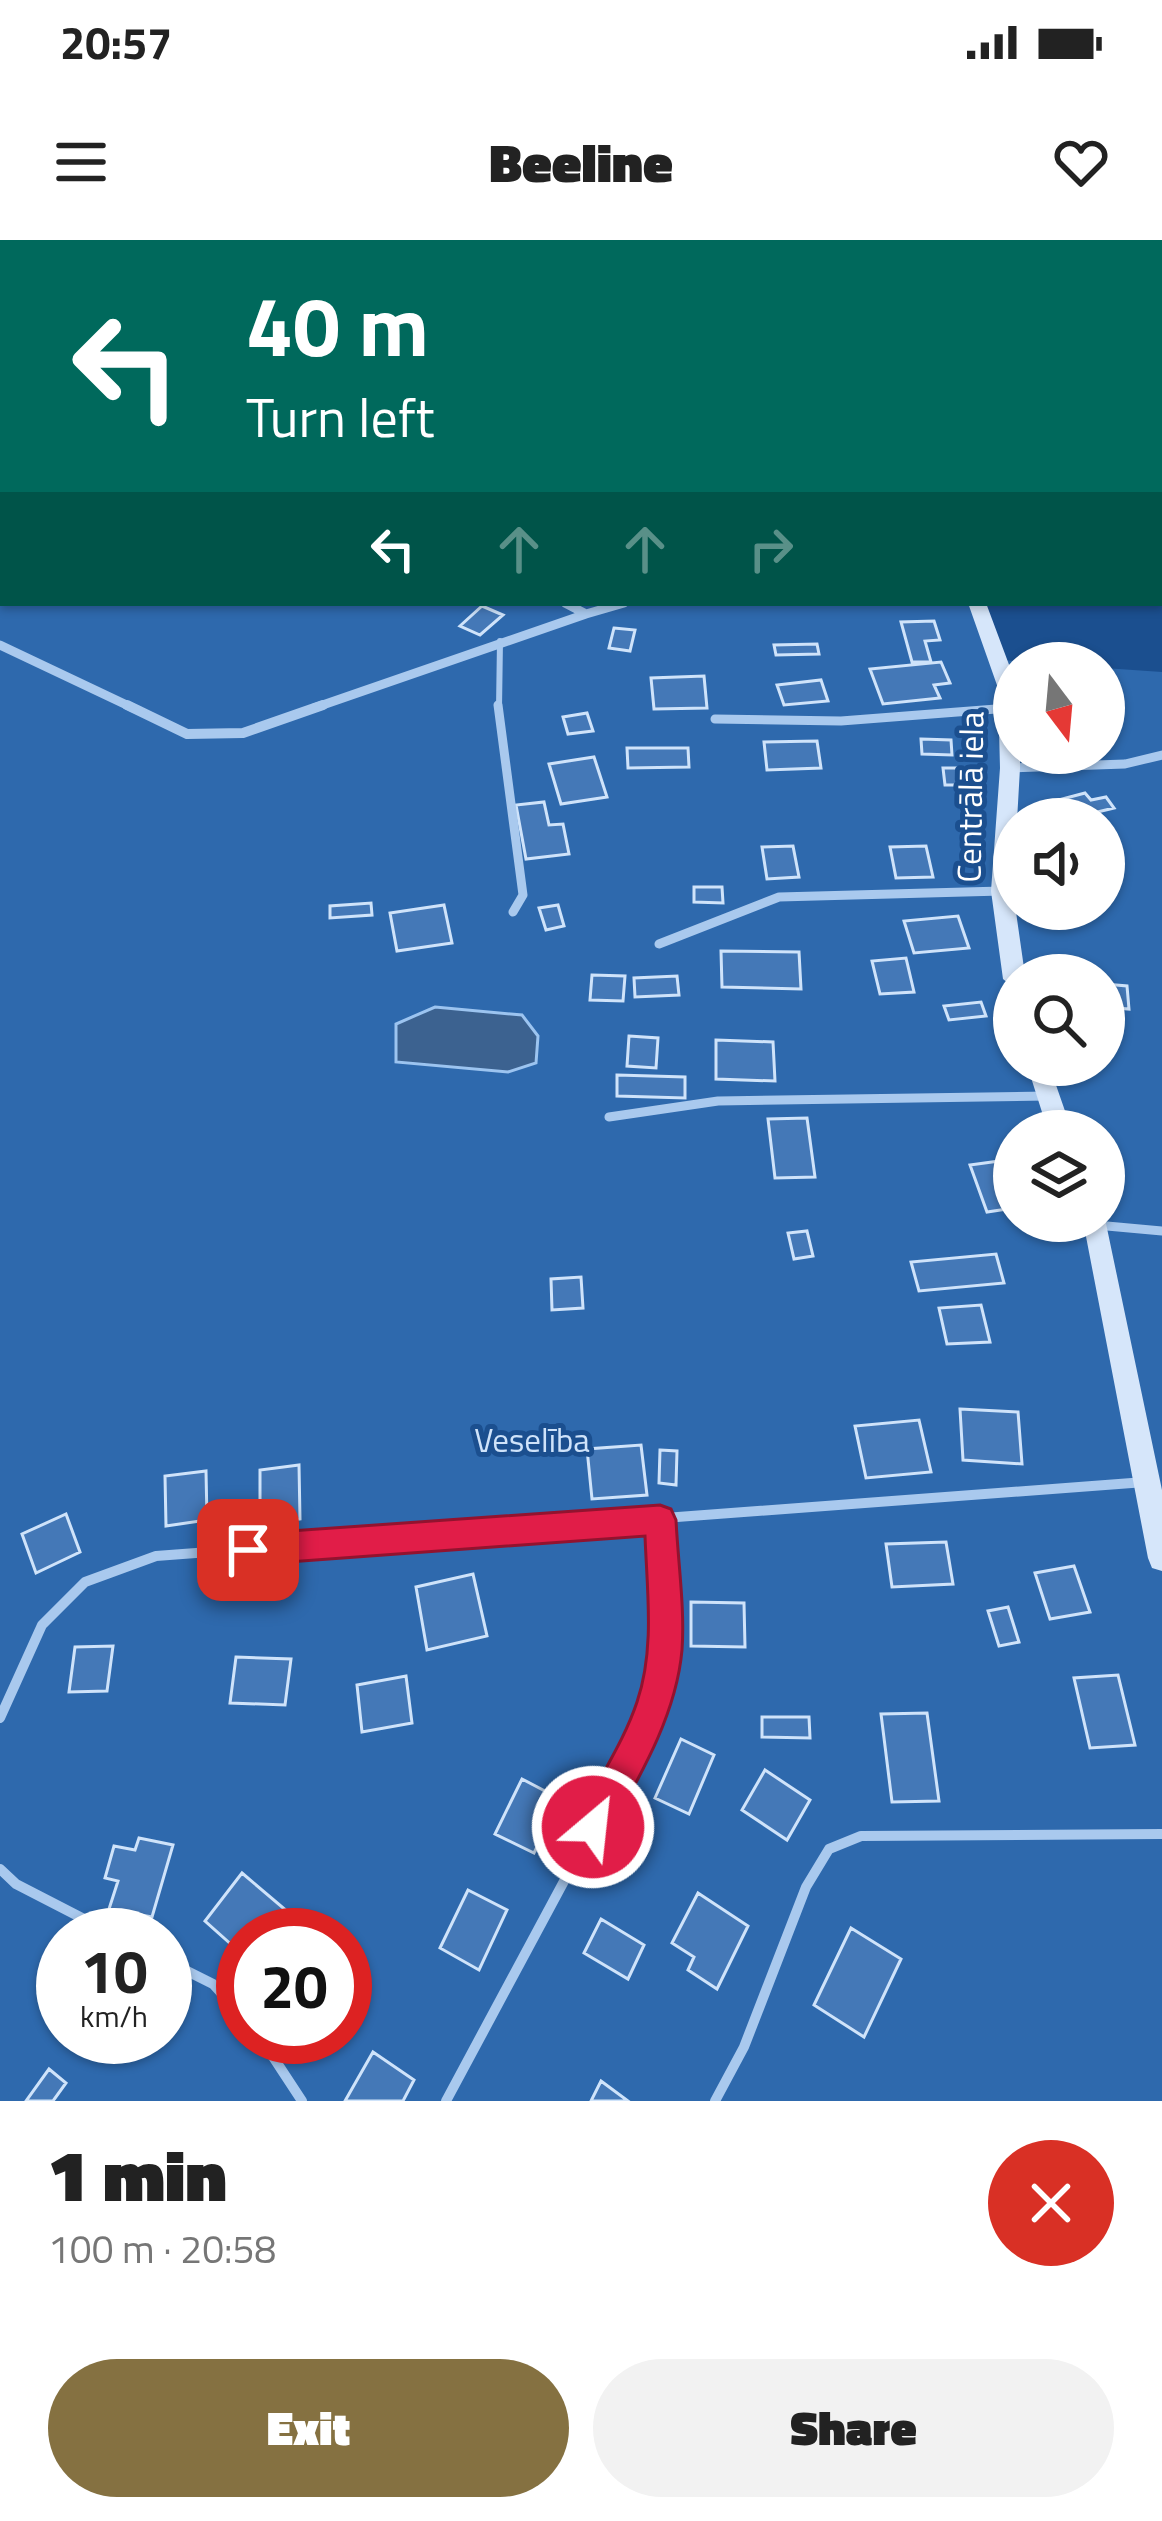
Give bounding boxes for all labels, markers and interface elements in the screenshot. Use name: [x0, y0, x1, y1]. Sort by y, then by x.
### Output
text: 20:57: [60, 8, 172, 76]
text: Beeline: [489, 121, 673, 203]
icon: menu: [48, 129, 114, 195]
icon: heart: [1048, 129, 1114, 195]
text: 40 m: [246, 261, 429, 389]
icon: left: [48, 288, 204, 444]
text: Turn left: [246, 376, 435, 458]
icon: left: [360, 516, 426, 582]
icon: ahead: [486, 516, 552, 582]
icon: ahead: [612, 516, 678, 582]
icon: right: [738, 516, 804, 582]
north arrow: [993, 642, 1125, 774]
map controls: [993, 642, 1125, 1242]
street label: Centrālā iela: [944, 711, 996, 883]
button: sound: [993, 798, 1125, 930]
button: search: [993, 954, 1125, 1086]
button: layers: [993, 1110, 1125, 1242]
park label: Veselība: [474, 1415, 590, 1465]
pin: [197, 1499, 299, 1601]
icon: arrive: [215, 1517, 281, 1583]
position arrow: [530, 1764, 656, 1890]
speed limit sign: 20: [216, 1908, 372, 2064]
text: 10: [80, 1925, 148, 2016]
text: km/h: [80, 1993, 148, 2039]
text: 1 min: [48, 2119, 227, 2229]
button: close: [988, 2140, 1114, 2266]
text: 100 m · 20:58: [48, 2219, 276, 2278]
button: Exit: [48, 2359, 569, 2497]
button: Share: [593, 2359, 1114, 2497]

